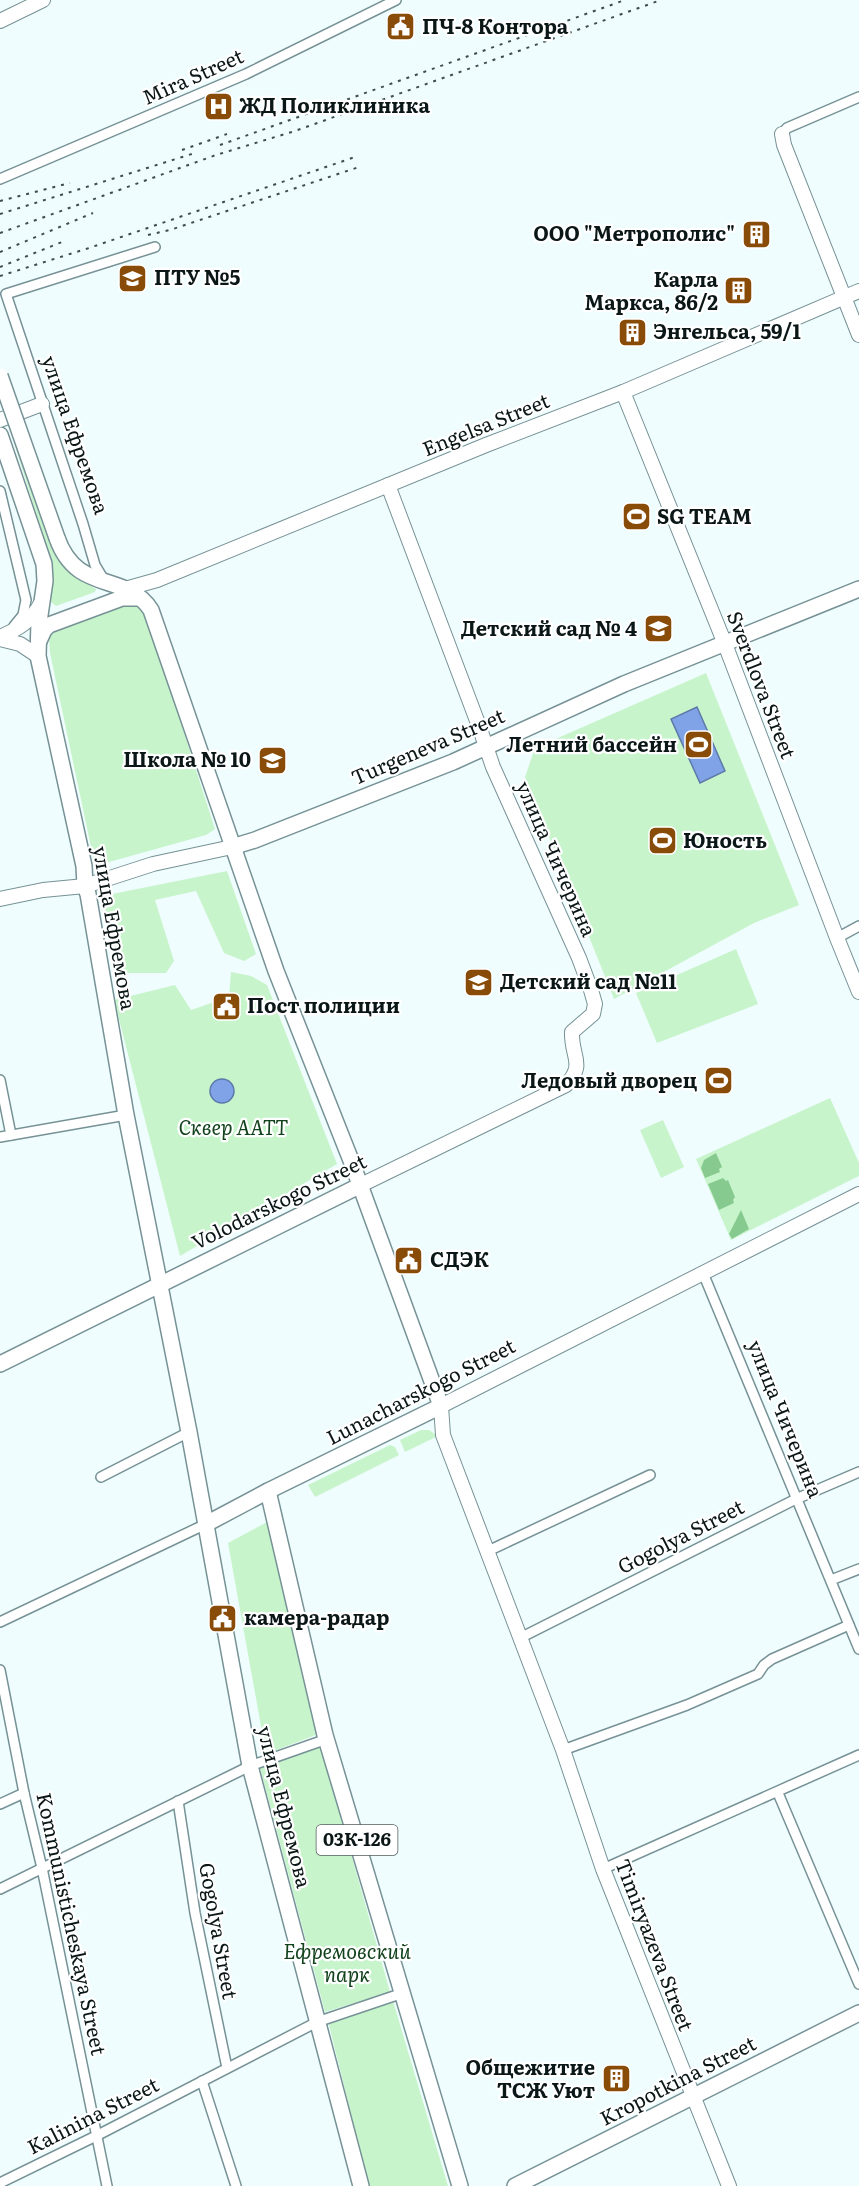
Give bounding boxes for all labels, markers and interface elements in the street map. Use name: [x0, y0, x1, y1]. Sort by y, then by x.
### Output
place label: ПЧ-8 Контора: [422, 10, 569, 40]
public building icon: ПЧ-8 Контора: [385, 11, 417, 43]
street label: Mira Street: [137, 40, 248, 111]
place label: ЖД Поликлиника: [239, 89, 430, 119]
hospital icon: ЖД Поликлиника: [202, 90, 234, 122]
place label: ООО "Метрополис": [533, 217, 735, 247]
building icon: ООО "Метрополис": [740, 218, 772, 250]
place label: ПТУ №5: [154, 261, 241, 291]
school or university icon: ПТУ №5: [117, 262, 149, 294]
place label: Карла Маркса, 86/2: [585, 263, 718, 316]
building icon: Карла Маркса, 86/2: [723, 275, 755, 307]
place label: Энгельса, 59/1: [653, 315, 801, 345]
building icon: Энгельса, 59/1: [616, 316, 648, 348]
street label: улица Ефремова: [36, 351, 118, 518]
street label: Engelsa Street: [417, 384, 553, 462]
place label: SG TEAM: [657, 500, 752, 530]
sports icon: SG TEAM: [620, 501, 652, 533]
street label: Sverdlova Street: [721, 606, 805, 762]
place label: Детский сад № 4: [461, 612, 637, 642]
school or university icon: Детский сад № 4: [642, 613, 674, 645]
street label: Turgeneva Street: [346, 699, 509, 791]
place label: Летний бассейн: [506, 728, 677, 758]
sports icon: Летний бассейн: [682, 729, 714, 761]
place label: Школа № 10: [123, 743, 251, 773]
school or university icon: Школа № 10: [256, 744, 288, 776]
street label: улица Чичерина: [510, 775, 606, 941]
place label: Юность: [683, 824, 767, 854]
sports icon: Юность: [646, 825, 678, 857]
street label: улица Ефремова: [87, 843, 145, 1012]
place label: Детский сад №11: [500, 965, 677, 995]
school or university icon: Детский сад №11: [463, 966, 495, 998]
place label: Пост полиции: [247, 989, 400, 1019]
public building icon: Пост полиции: [210, 990, 242, 1022]
place label: Ледовый дворец: [521, 1064, 698, 1094]
sports icon: Ледовый дворец: [702, 1065, 734, 1097]
park label: Сквер ААТТ: [178, 1111, 288, 1141]
street label: Volodarskogo Street: [186, 1145, 371, 1256]
place label: СДЭК: [430, 1243, 489, 1273]
public building icon: СДЭК: [393, 1244, 425, 1276]
street label: Lunacharskogo Street: [320, 1330, 520, 1451]
street label: улица Чичерина: [742, 1335, 832, 1502]
street label: Gogolya Street: [612, 1490, 748, 1580]
place label: камера-радар: [244, 1601, 390, 1631]
public building icon: камера-радар: [207, 1602, 239, 1634]
street label: улица Ефремова: [251, 1722, 321, 1891]
street label: Kommunisticheskaya Street: [30, 1790, 115, 2058]
road number: 03К-126: [316, 1825, 398, 1855]
street label: Timiryazeva Street: [609, 1854, 702, 2035]
street label: Gogolya Street: [193, 1860, 247, 2001]
park label: Ефремовский парк: [283, 1935, 411, 1988]
street label: Kropotkina Street: [594, 2027, 760, 2132]
place label: Общежитие ТСЖ Уют: [465, 2051, 595, 2104]
building icon: Общежитие ТСЖ Уют: [600, 2063, 632, 2095]
street label: Kalinina Street: [21, 2068, 163, 2160]

